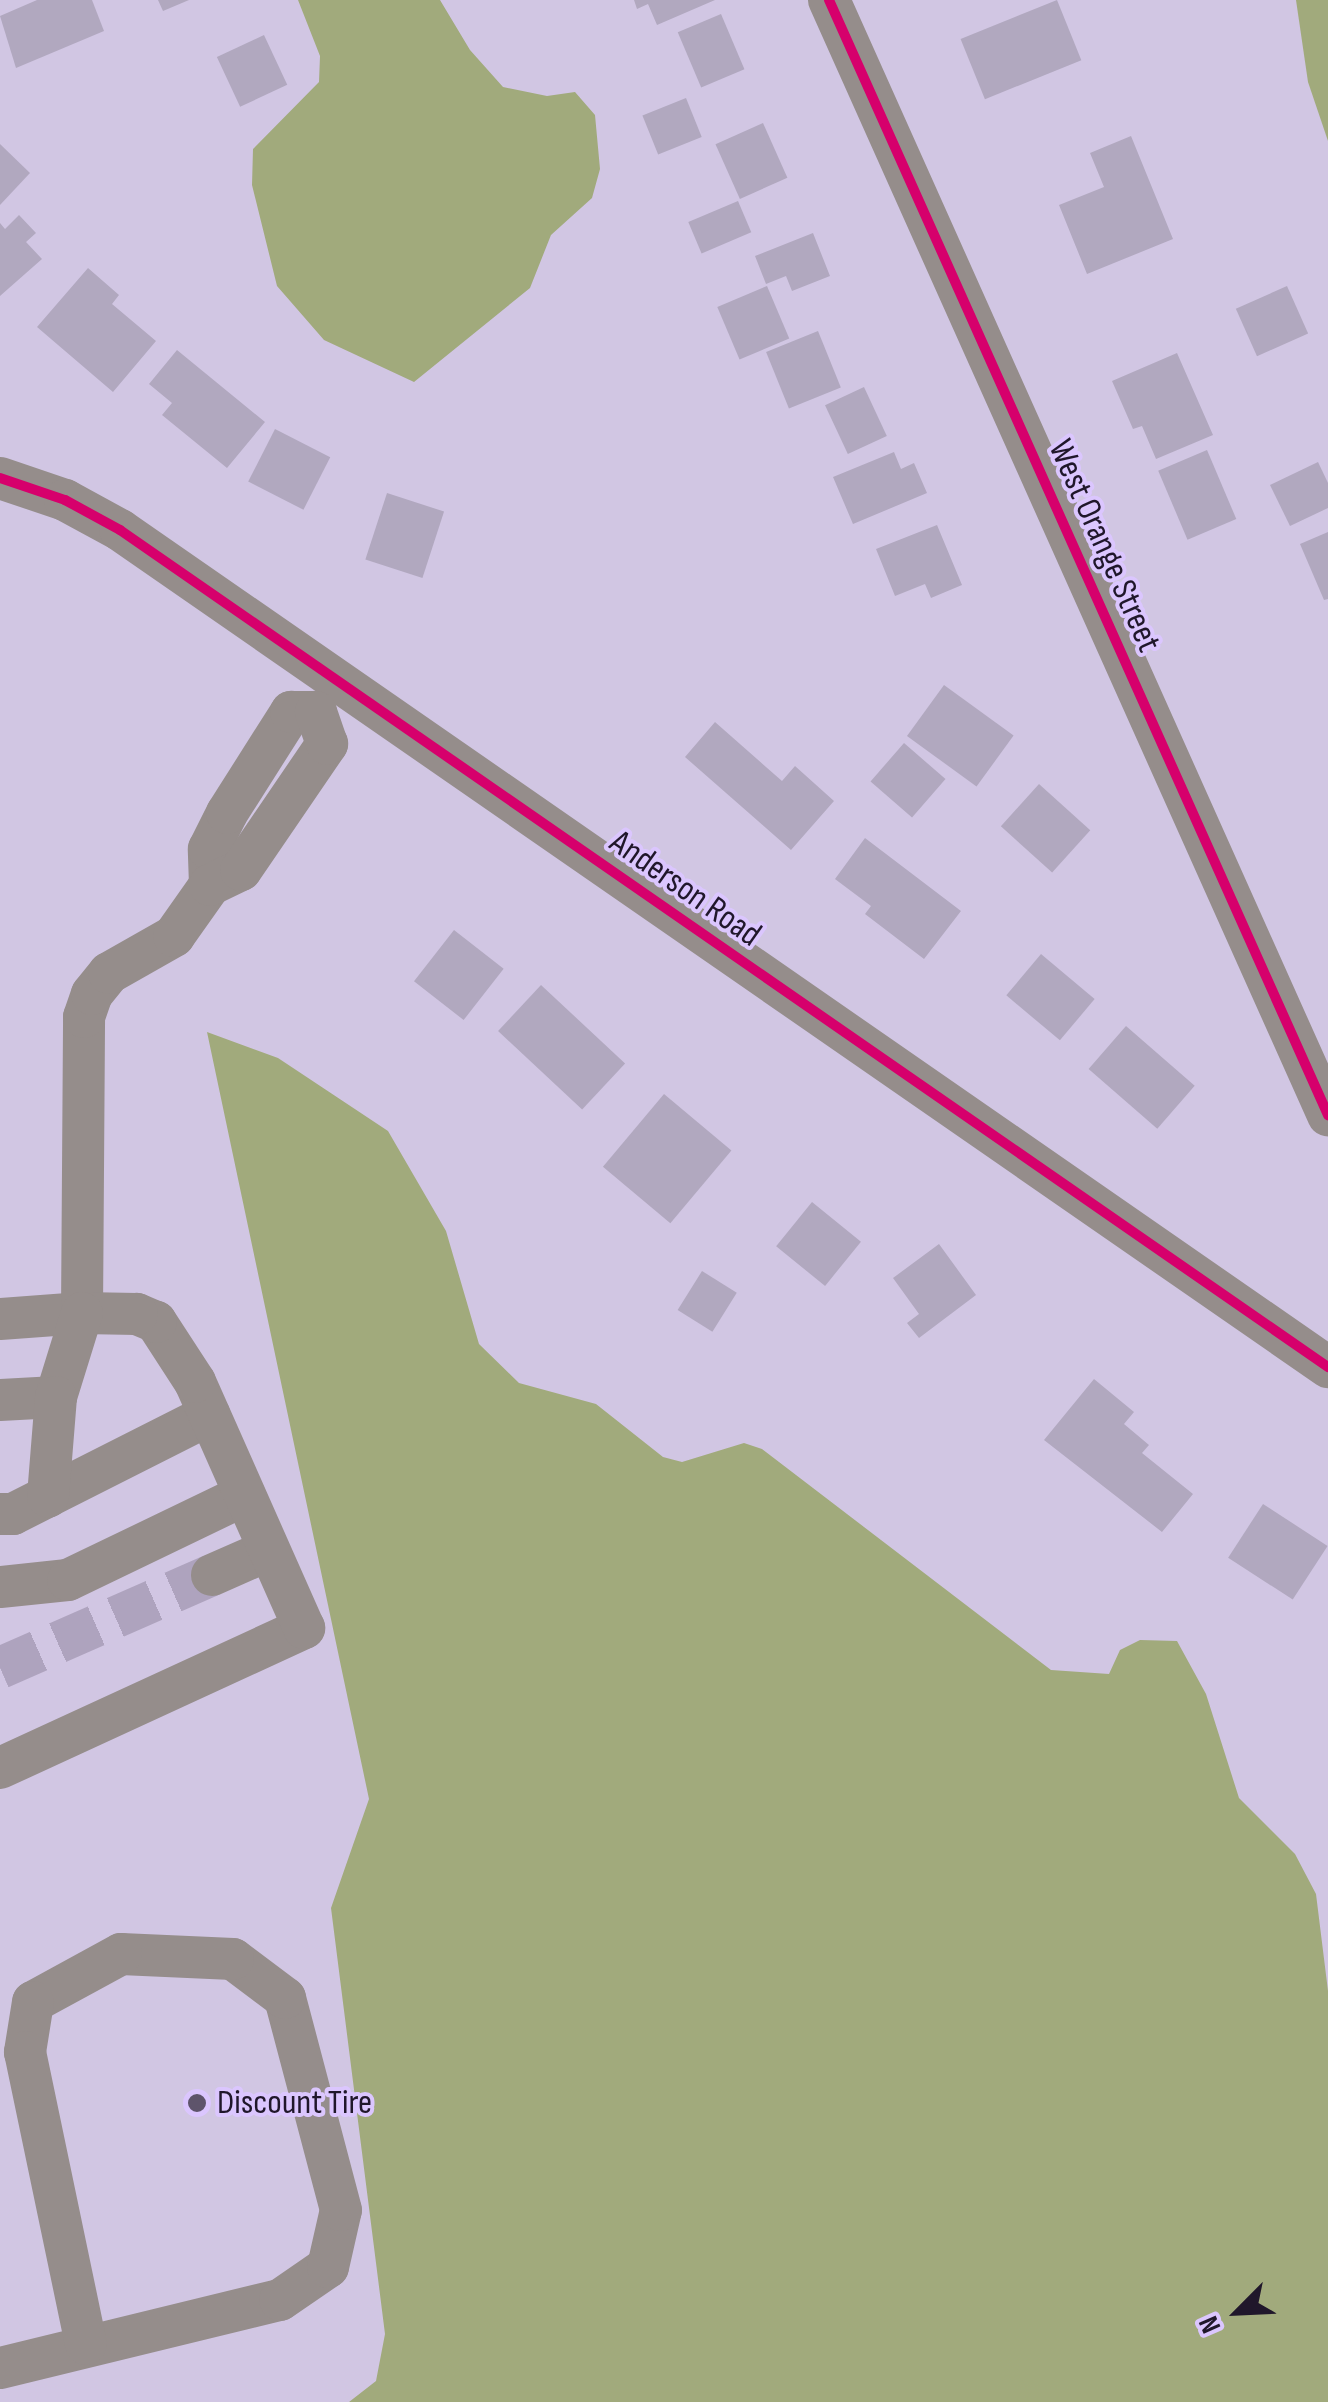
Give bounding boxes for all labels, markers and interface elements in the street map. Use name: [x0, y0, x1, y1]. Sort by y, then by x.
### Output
street label: West Orange Street: [1039, 434, 1169, 658]
street label: Anderson Road: [601, 822, 769, 956]
place label: Discount Tire: [217, 2082, 372, 2124]
marker: Discount Tire: [186, 2092, 208, 2114]
north arrow: [1188, 2262, 1288, 2362]
text: N: [1192, 2311, 1228, 2338]

